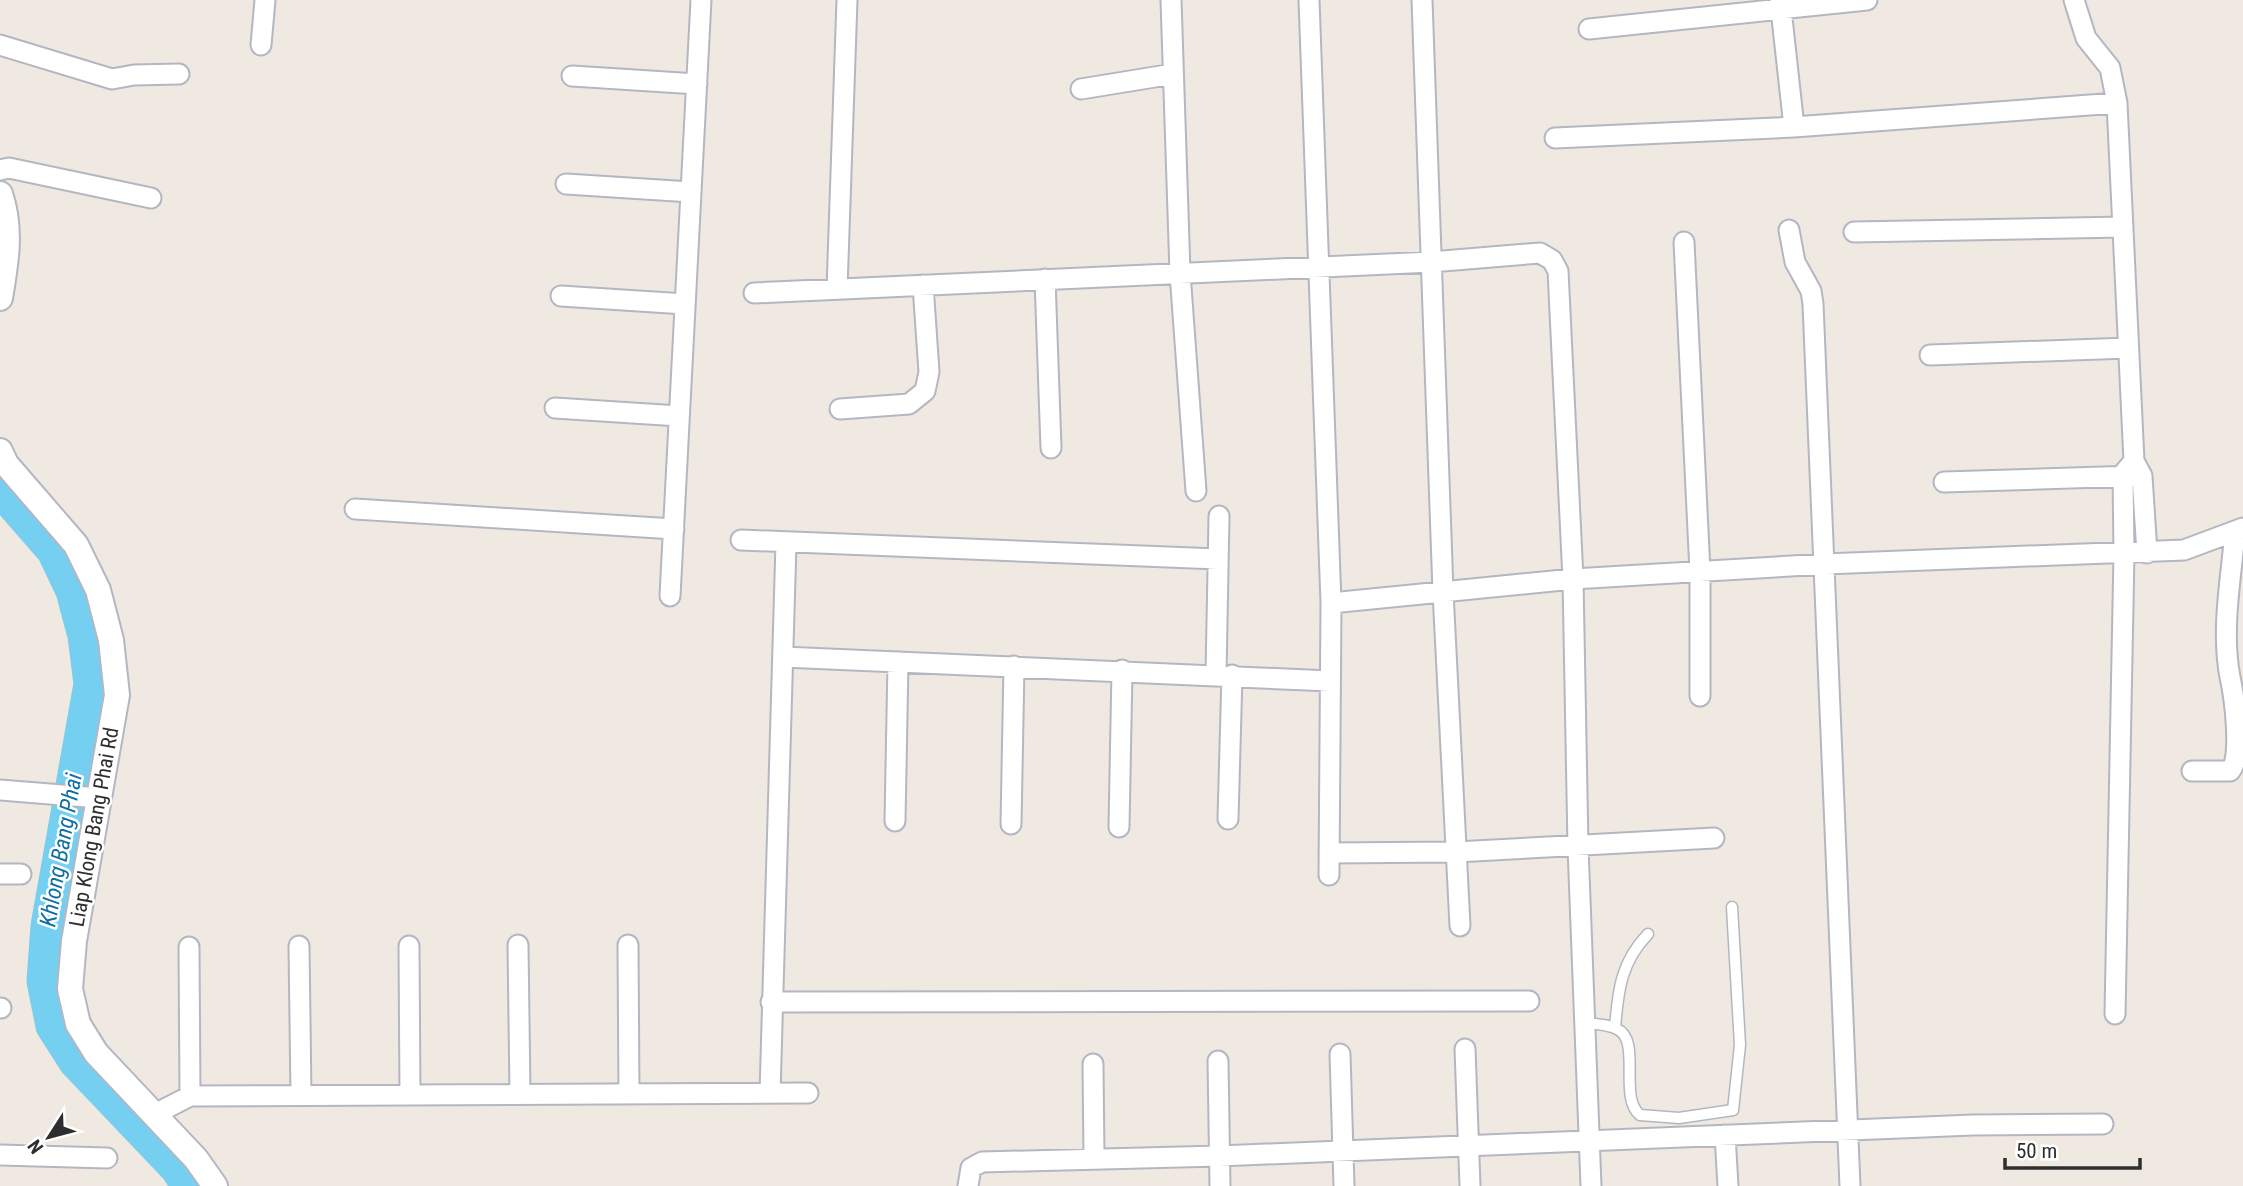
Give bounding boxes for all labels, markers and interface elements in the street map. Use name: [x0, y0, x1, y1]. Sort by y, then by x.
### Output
street label: Liap Klong Bang Phai Rd: [65, 725, 123, 929]
water label: Khlong Bang Phai: [34, 770, 88, 929]
north arrow: [14, 1102, 84, 1172]
scale bar: [2005, 1126, 2140, 1170]
text: N: [23, 1135, 48, 1158]
text: 50 m: [2016, 1139, 2057, 1163]

